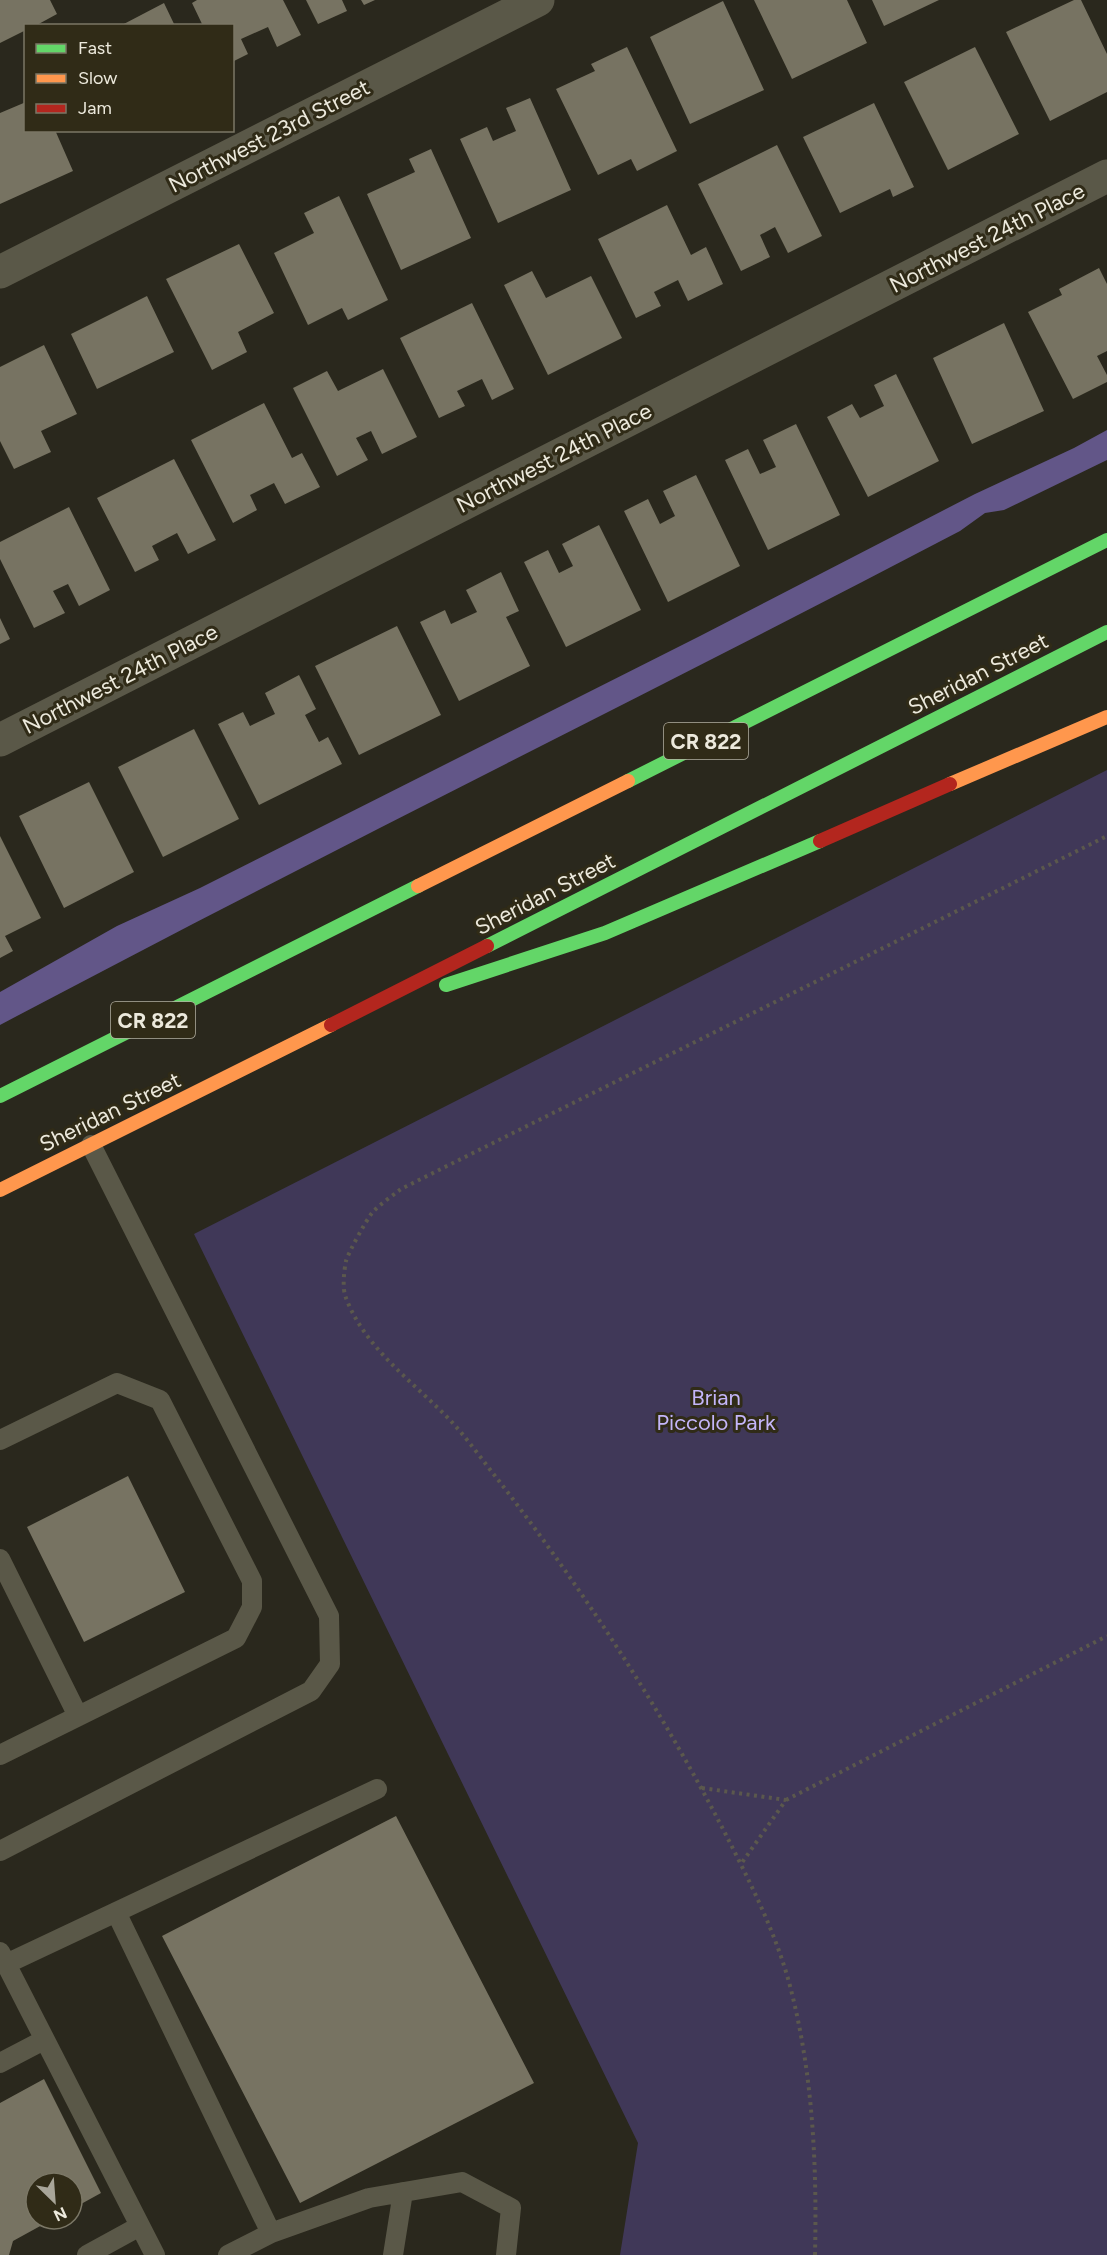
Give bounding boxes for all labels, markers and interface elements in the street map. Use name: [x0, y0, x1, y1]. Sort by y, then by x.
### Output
legend: [24, 24, 234, 132]
text: Fast: [78, 37, 112, 59]
text: Slow: [78, 67, 117, 89]
street label: Northwest 23rd Street: [164, 74, 374, 198]
text: Jam: [78, 97, 112, 119]
street label: Northwest 24th Place: [885, 177, 1089, 299]
street label: Northwest 24th Place: [452, 397, 656, 519]
street label: Northwest 24th Place: [18, 618, 222, 740]
street label: Sheridan Street: [903, 627, 1053, 721]
road number: CR 822: [664, 723, 748, 759]
street label: Sheridan Street: [470, 847, 620, 941]
road number: CR 822: [111, 1002, 195, 1038]
street label: Sheridan Street: [35, 1066, 185, 1158]
park label: Brian Piccolo Park: [656, 1384, 776, 1436]
north arrow: [24, 2171, 84, 2231]
text: N: [51, 2203, 70, 2225]

